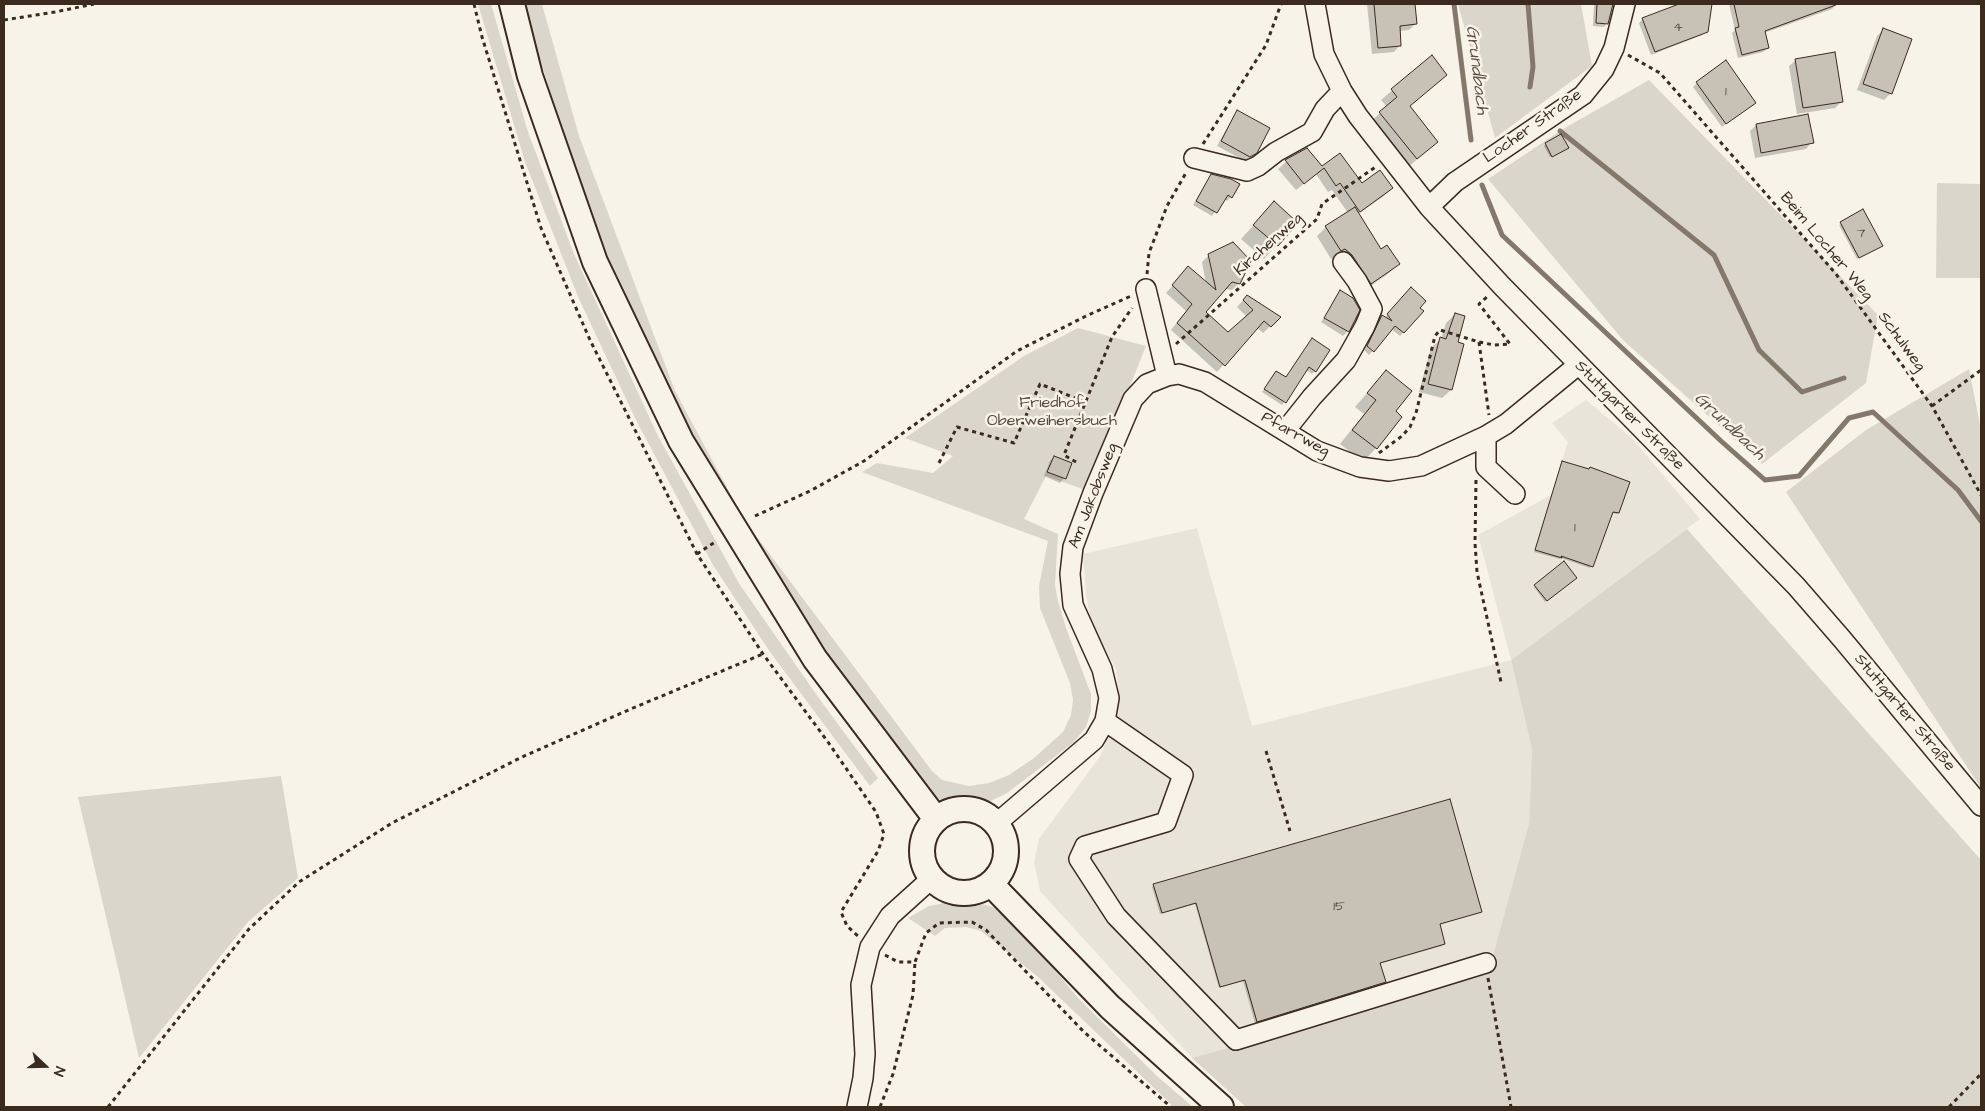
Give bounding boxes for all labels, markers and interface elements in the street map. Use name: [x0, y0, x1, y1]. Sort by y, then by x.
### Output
house number: 4: [1673, 20, 1683, 36]
water label: Grundbach: [1460, 24, 1492, 116]
house number: 1: [1725, 84, 1727, 100]
street label: Locher Straße: [1480, 86, 1586, 168]
street label: Beim Locher Weg: [1775, 189, 1877, 305]
street label: Kirchenweg: [1231, 209, 1307, 281]
house number: 7: [1857, 226, 1865, 242]
street label: Schulweg: [1873, 309, 1929, 375]
street label: Stuttgarter Straße: [1570, 357, 1688, 475]
water label: Grundbach: [1689, 389, 1769, 465]
park label: Friedhof Oberweihersbuch: [987, 394, 1117, 432]
street label: Pfarrweg: [1257, 408, 1333, 462]
street label: Am Jakobsweg: [1065, 441, 1123, 551]
house number: 1: [1574, 520, 1576, 536]
street label: Stuttgarter Straße: [1849, 650, 1959, 776]
house number: 15: [1333, 899, 1345, 915]
north arrow: [20, 1041, 70, 1091]
text: N: [48, 1064, 70, 1079]

